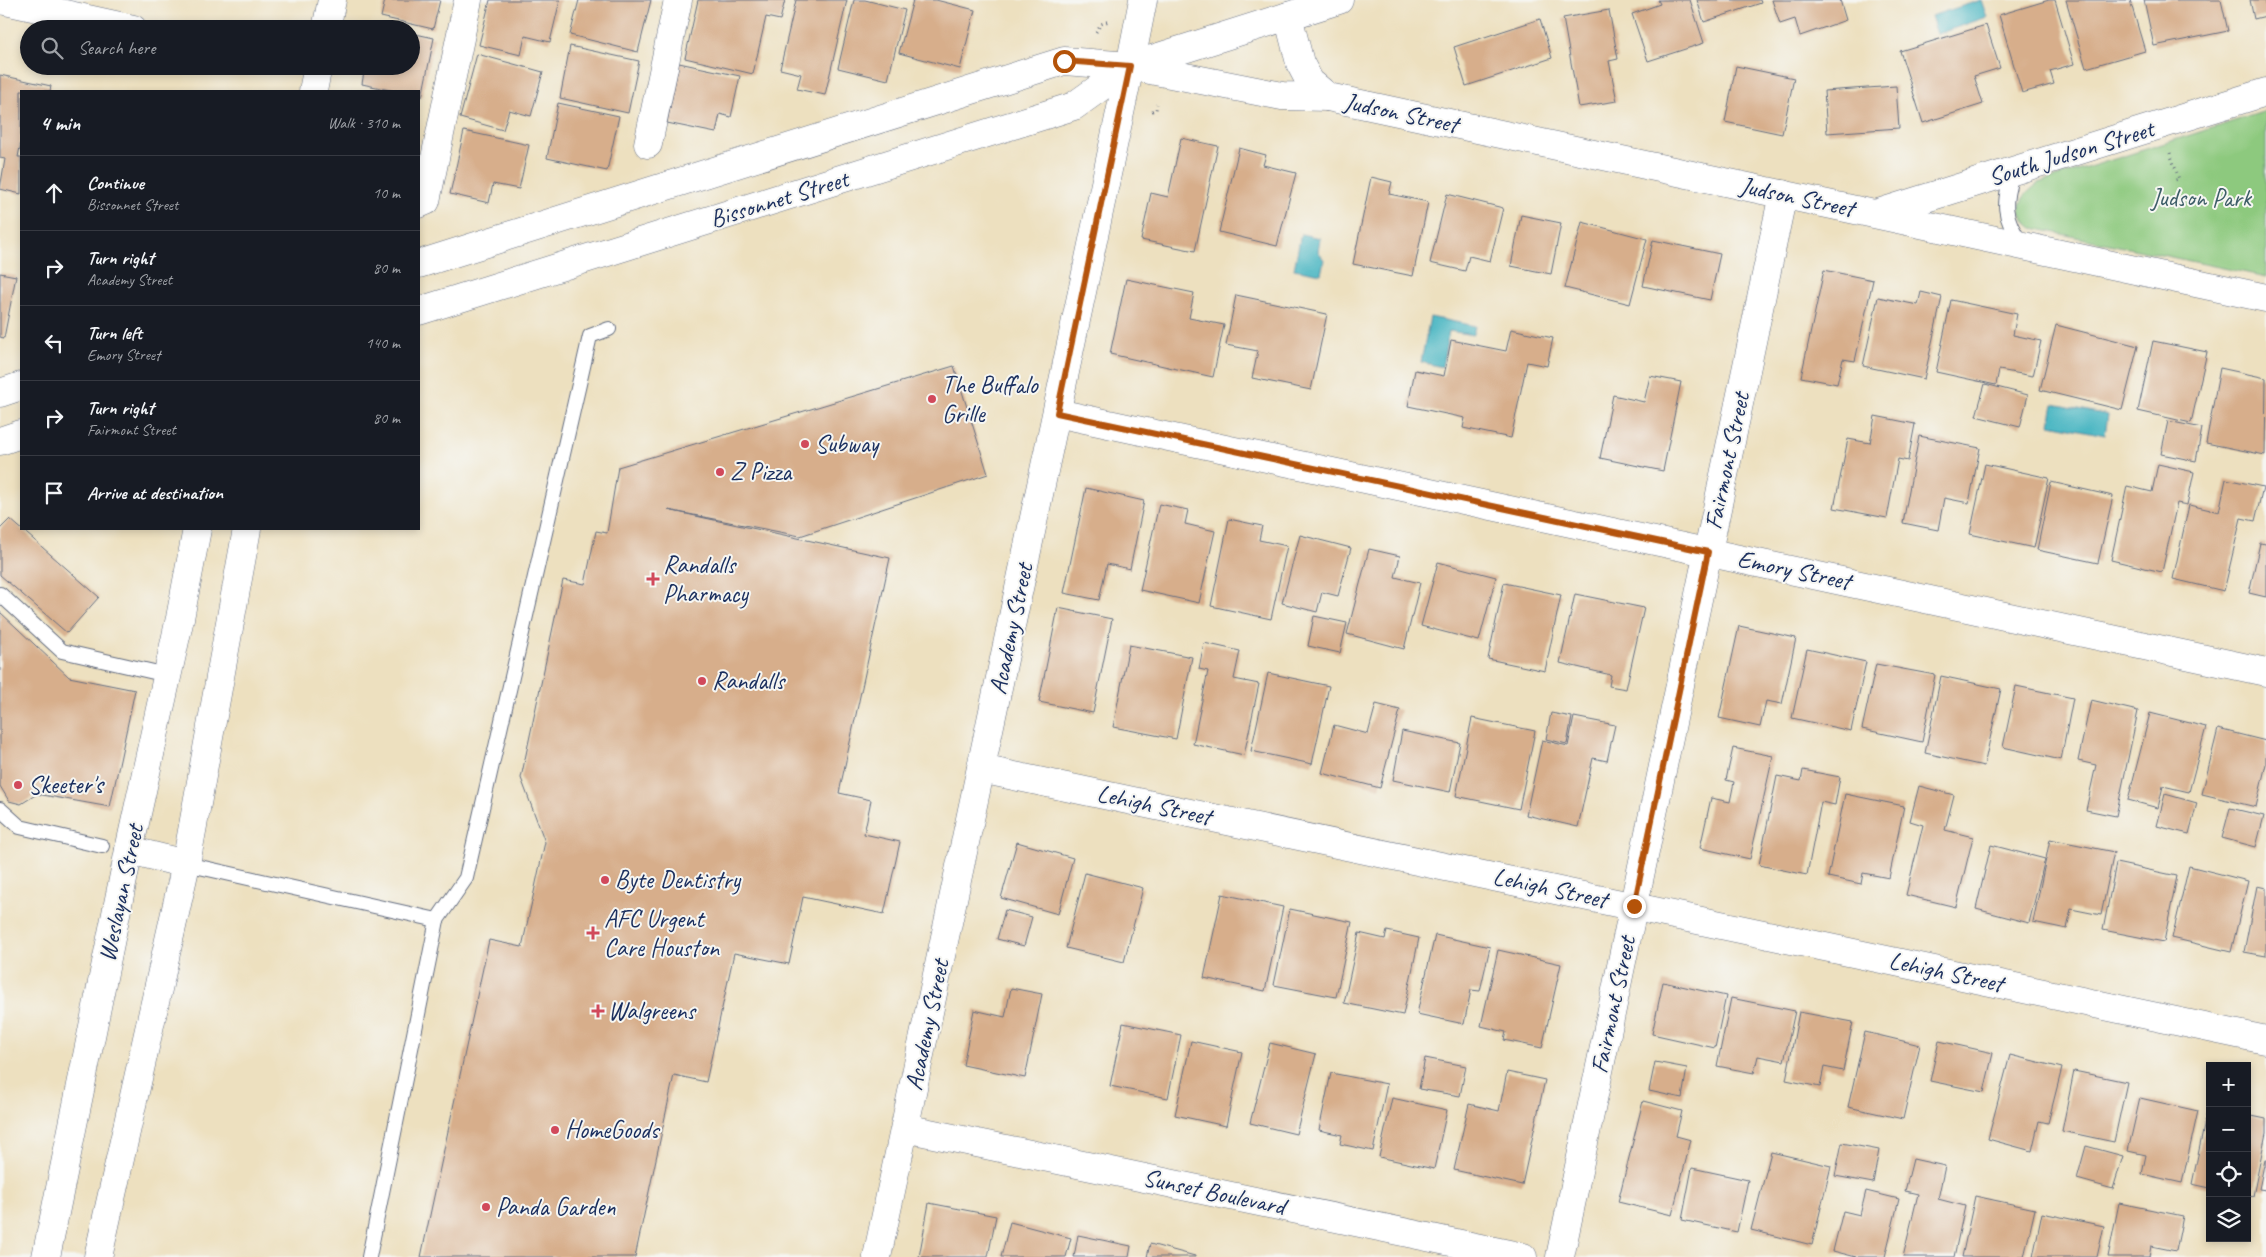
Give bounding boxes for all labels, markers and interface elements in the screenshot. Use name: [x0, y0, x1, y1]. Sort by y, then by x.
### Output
search box: [20, 20, 420, 75]
icon: search: [38, 34, 66, 62]
text: Search here: [78, 36, 155, 60]
route start: [1053, 50, 1076, 73]
street label: Judson Street: [1340, 85, 1464, 141]
text: 4 min: [40, 110, 80, 136]
street label: South Judson Street: [1985, 112, 2160, 193]
text: Walk · 310 m: [328, 113, 400, 133]
street label: Bissonnet Street: [706, 162, 855, 235]
street label: Judson Street: [1736, 169, 1860, 225]
text: Continue: [87, 171, 144, 195]
icon: ahead: [40, 179, 68, 207]
park label: Judson Park: [2150, 182, 2253, 214]
text: 10 m: [373, 183, 400, 203]
text: Bissonnet Street: [87, 195, 178, 215]
text: Turn right: [87, 246, 154, 270]
icon: right: [40, 254, 68, 282]
text: 80 m: [373, 258, 400, 278]
text: Academy Street: [87, 270, 172, 290]
text: Turn left: [87, 321, 142, 345]
icon: left: [40, 329, 68, 357]
text: 140 m: [366, 333, 400, 353]
text: Emory Street: [87, 345, 160, 365]
place label: The Buffalo Grille: [942, 369, 1039, 430]
street label: Fairmont Street: [1697, 387, 1758, 532]
marker: The Buffalo Grille: [926, 393, 938, 405]
text: Turn right: [87, 396, 154, 420]
icon: right: [40, 404, 68, 432]
text: 80 m: [373, 408, 400, 428]
text: Fairmont Street: [87, 420, 176, 440]
place label: Subway: [815, 428, 880, 460]
marker: Subway: [799, 438, 811, 450]
place label: Z Pizza: [730, 456, 793, 488]
marker: Z Pizza: [714, 466, 726, 478]
icon: arrive: [40, 479, 68, 507]
text: Arrive at destination: [87, 481, 223, 505]
street label: Emory Street: [1735, 542, 1857, 598]
place label: Randalls Pharmacy: [663, 549, 749, 610]
street label: Academy Street: [982, 558, 1041, 697]
marker: Randalls Pharmacy: [647, 573, 659, 585]
place label: Randalls: [712, 665, 787, 697]
marker: Randalls: [696, 675, 708, 687]
place label: Skeeter's: [28, 769, 105, 801]
street label: Lehigh Street: [1094, 777, 1218, 833]
marker: Skeeter's: [12, 779, 24, 791]
street label: Weslayan Street: [91, 819, 152, 964]
street label: Lehigh Street: [1490, 860, 1614, 916]
place label: Byte Dentistry: [615, 864, 742, 896]
marker: Byte Dentistry: [599, 874, 611, 886]
route end: [1623, 895, 1646, 918]
place label: AFC Urgent Care Houston: [604, 903, 720, 964]
marker: AFC Urgent Care Houston: [586, 926, 600, 940]
street label: Fairmont Street: [1583, 931, 1644, 1076]
street label: Lehigh Street: [1886, 944, 2010, 1000]
street label: Academy Street: [898, 954, 957, 1093]
place label: Walgreens: [608, 995, 698, 1027]
marker: Walgreens: [592, 1005, 604, 1017]
map controls: [2206, 1062, 2251, 1242]
button: +: [2206, 1062, 2251, 1107]
button: −: [2206, 1107, 2251, 1152]
place label: HomeGoods: [565, 1114, 661, 1146]
marker: HomeGoods: [549, 1124, 561, 1136]
button: locate: [2206, 1152, 2251, 1197]
street label: Sunset Boulevard: [1140, 1161, 1292, 1224]
place label: Panda Garden: [496, 1191, 616, 1223]
button: layers: [2206, 1197, 2251, 1242]
marker: Panda Garden: [480, 1201, 492, 1213]

